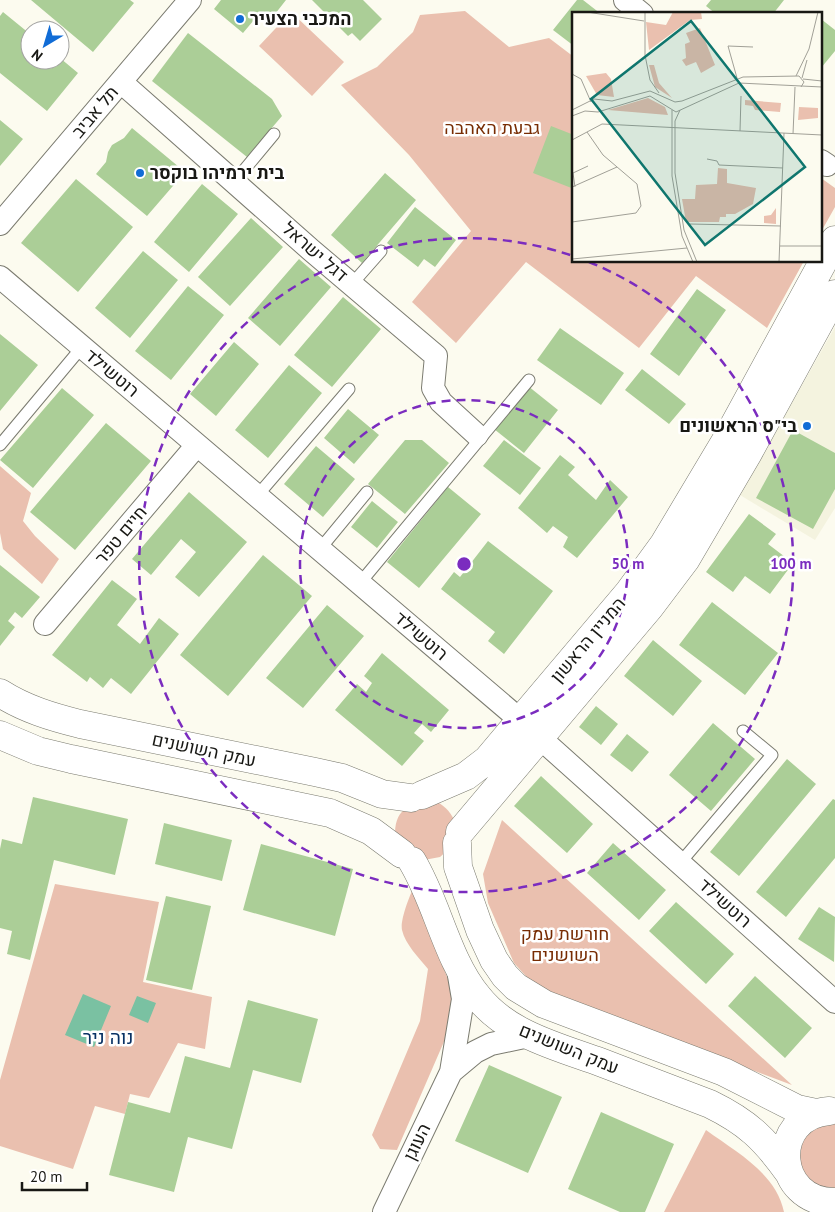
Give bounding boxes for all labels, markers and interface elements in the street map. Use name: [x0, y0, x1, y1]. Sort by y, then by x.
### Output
place label: המכבי הצעיר: [250, 7, 351, 30]
inset map: [572, 12, 822, 262]
marker: המכבי הצעיר: [234, 13, 246, 25]
north arrow: [20, 20, 70, 70]
text: N: [28, 45, 46, 65]
street label: תל אביב: [66, 81, 123, 143]
park label: גבעת האהבה: [444, 116, 540, 139]
place label: בית ירמיהו בוקסר: [150, 161, 285, 184]
marker: בית ירמיהו בוקסר: [134, 167, 146, 179]
street label: דגל ישראל: [278, 217, 353, 286]
street label: רוטשילד: [81, 343, 144, 402]
place label: בי"ס הראשונים: [679, 414, 797, 437]
marker: בי"ס הראשונים: [801, 420, 813, 432]
street label: חיים טפר: [90, 501, 152, 569]
text: 50 m: [612, 554, 644, 573]
text: 100 m: [770, 554, 812, 573]
centre of rings: [455, 555, 473, 573]
street label: המניין הראשון: [545, 592, 630, 687]
street label: רוטשילד: [390, 606, 453, 665]
street label: עמק השושנים: [150, 727, 258, 772]
street label: רוטשילד: [694, 873, 757, 932]
park label: חורשת עמק השושנים: [521, 922, 609, 966]
street label: עמק השושנים: [516, 1018, 622, 1079]
district label: נוה ניר: [83, 1025, 133, 1049]
street label: העוגן: [398, 1119, 435, 1164]
scale bar: [22, 1160, 88, 1192]
text: 20 m: [30, 1167, 63, 1186]

